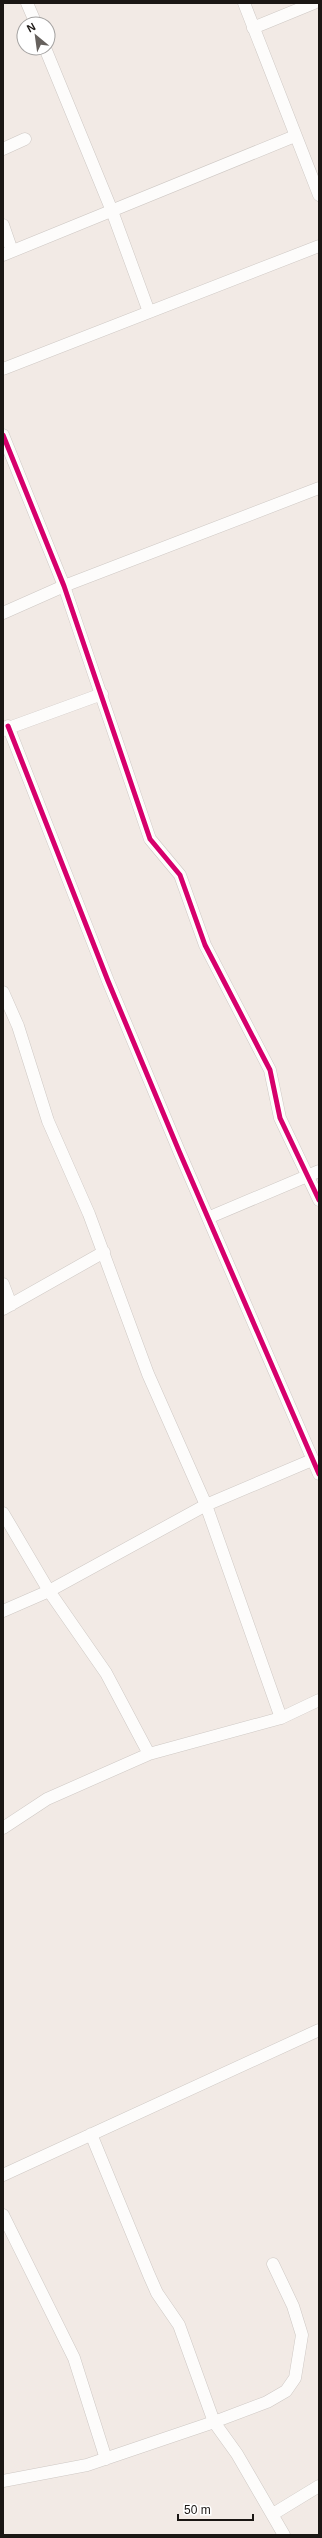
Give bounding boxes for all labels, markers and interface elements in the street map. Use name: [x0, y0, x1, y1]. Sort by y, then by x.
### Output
north arrow: [16, 16, 56, 56]
text: N: [25, 20, 38, 34]
scale bar: [178, 2496, 253, 2522]
text: 50 m: [184, 2503, 211, 2517]

